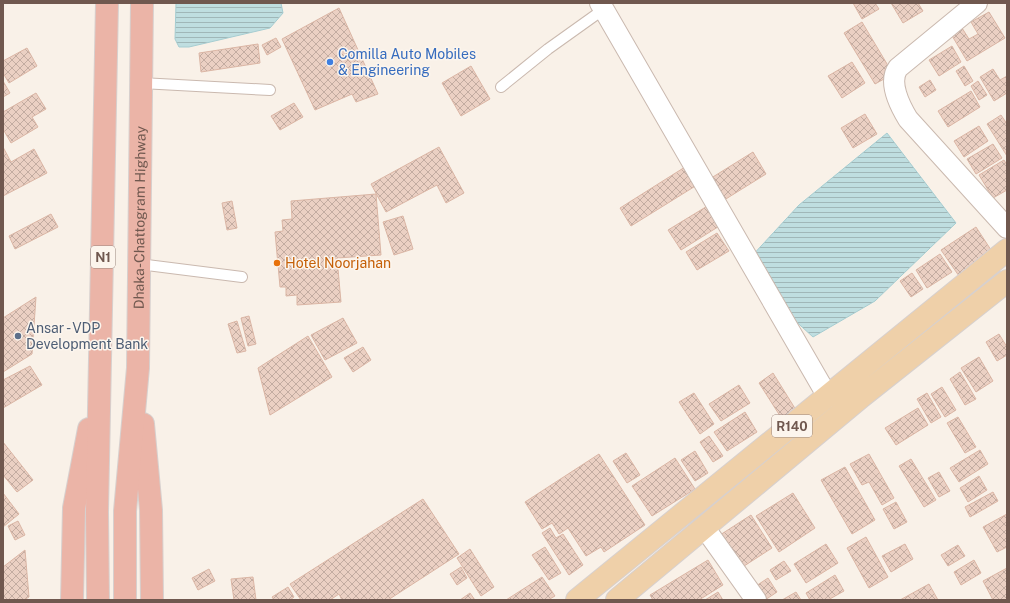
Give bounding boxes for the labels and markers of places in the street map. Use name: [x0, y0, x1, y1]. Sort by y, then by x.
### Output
place label: Comilla Auto Mobiles & Engineering: [338, 46, 476, 78]
marker: Comilla Auto Mobiles & Engineering: [325, 57, 335, 67]
place label: Hotel Noorjahan: [285, 255, 391, 271]
marker: Hotel Noorjahan: [272, 258, 282, 268]
place label: Ansar - VDP Development Bank: [26, 320, 148, 352]
marker: Ansar - VDP Development Bank: [13, 331, 23, 341]

